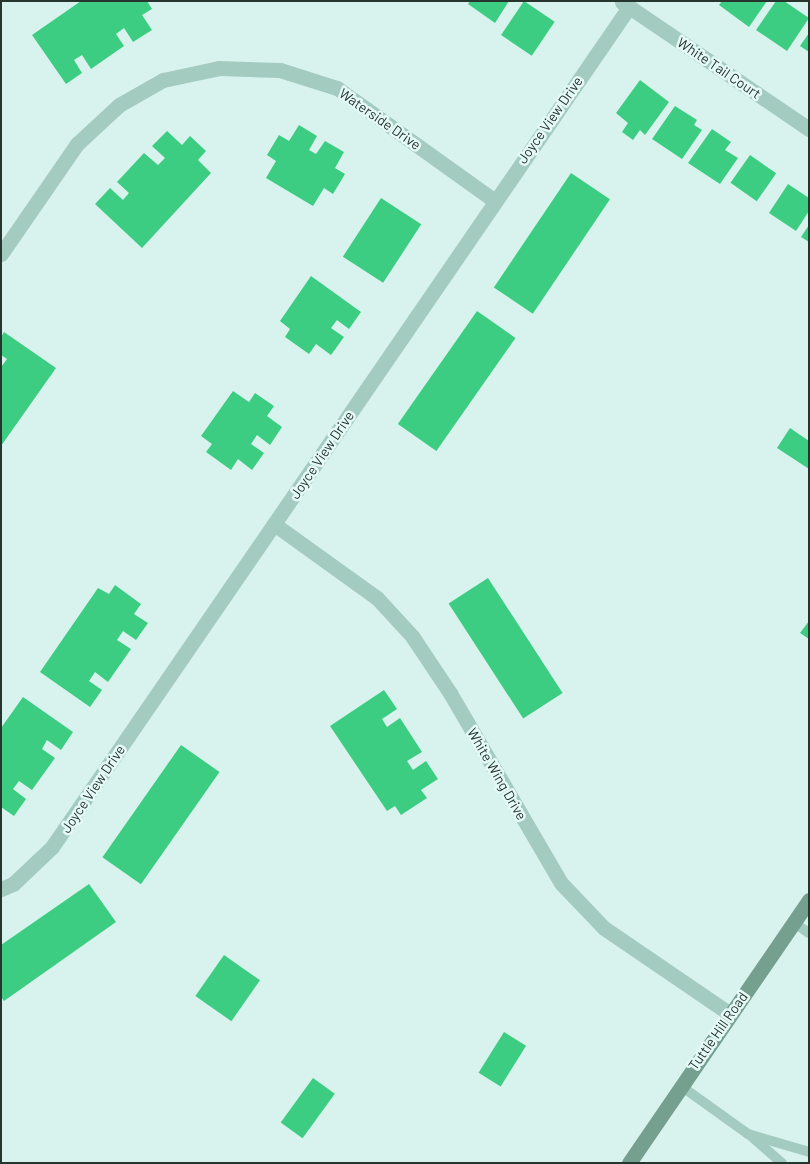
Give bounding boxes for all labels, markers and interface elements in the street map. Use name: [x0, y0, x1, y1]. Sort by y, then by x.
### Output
street label: White Tail Court: [674, 34, 764, 102]
street label: Joyce View Drive: [514, 73, 586, 167]
street label: Waterside Drive: [336, 85, 424, 153]
street label: Joyce View Drive: [286, 408, 358, 502]
street label: White Wing Drive: [464, 725, 530, 823]
street label: Joyce View Drive: [57, 742, 129, 836]
street label: Tuttle Hill Road: [685, 989, 751, 1073]

